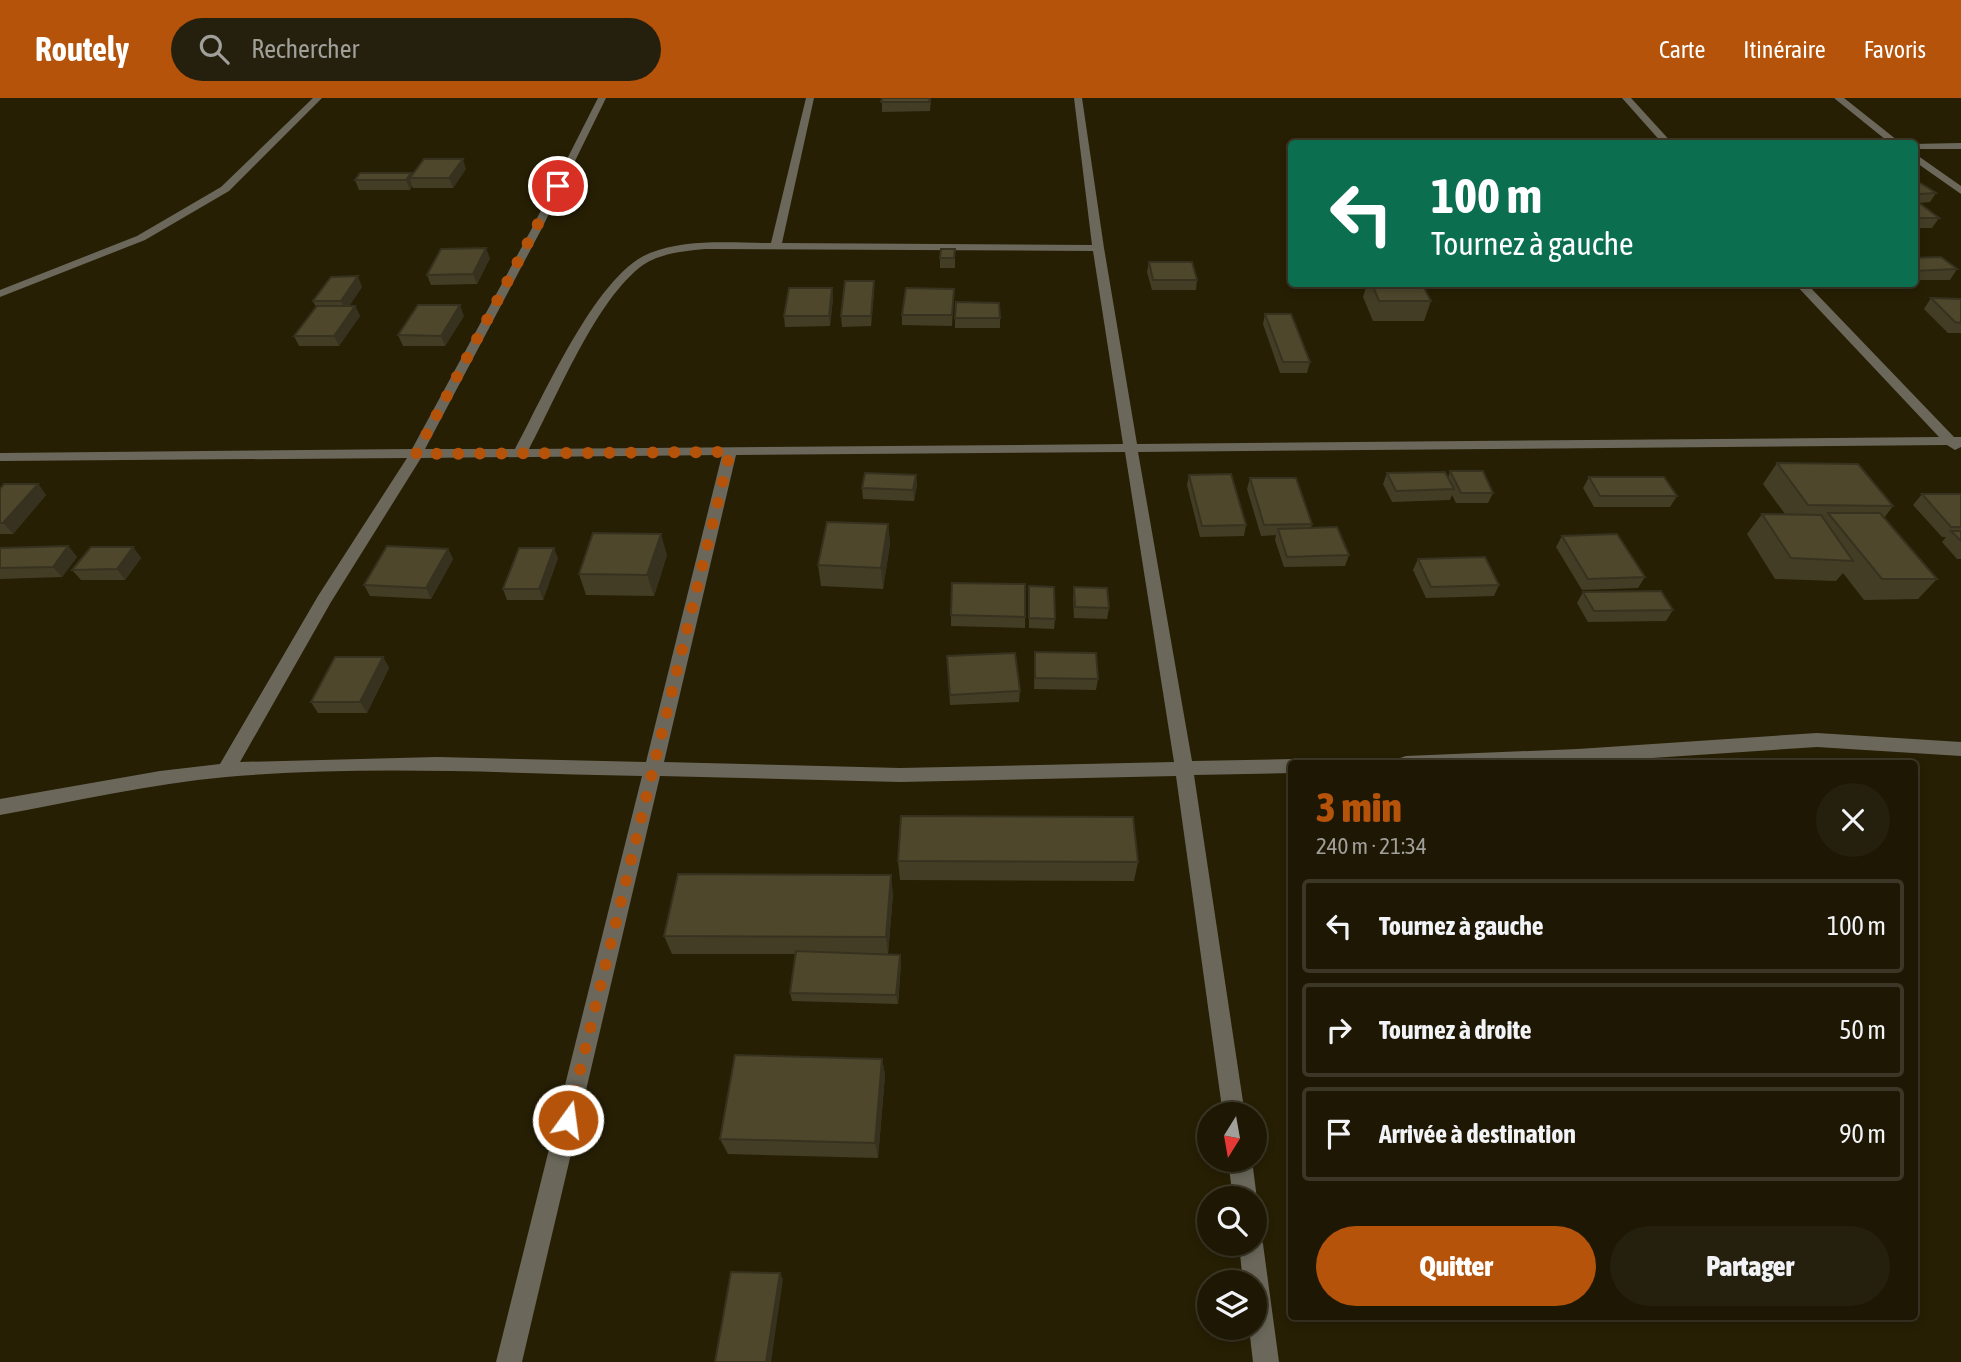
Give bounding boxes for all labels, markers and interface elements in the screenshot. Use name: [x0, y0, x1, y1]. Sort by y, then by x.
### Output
search box: [171, 18, 661, 81]
text: Routely: [35, 30, 129, 68]
icon: search: [195, 30, 233, 68]
text: Rechercher: [251, 34, 359, 64]
text: Carte: [1659, 36, 1705, 63]
text: Itinéraire: [1743, 36, 1826, 63]
text: Favoris: [1864, 36, 1926, 63]
pin: [528, 156, 588, 216]
icon: arrive: [539, 167, 577, 205]
text: 100 m: [1431, 167, 1542, 223]
icon: left: [1316, 168, 1407, 259]
text: Tournez à gauche: [1431, 225, 1634, 262]
text: 3 min: [1316, 783, 1402, 831]
button: close: [1816, 783, 1890, 857]
text: 240 m · 21:34: [1316, 833, 1427, 859]
icon: left: [1320, 907, 1358, 945]
text: Tournez à gauche: [1379, 911, 1544, 941]
text: 100 m: [1827, 911, 1886, 941]
icon: right: [1320, 1011, 1358, 1049]
text: Tournez à droite: [1379, 1015, 1532, 1045]
text: 50 m: [1839, 1015, 1886, 1045]
position arrow: [531, 1083, 605, 1157]
north arrow: [1197, 1102, 1267, 1172]
map controls: [1197, 1102, 1267, 1340]
icon: arrive: [1320, 1115, 1358, 1153]
text: Arrivée à destination: [1379, 1119, 1576, 1149]
text: 90 m: [1839, 1119, 1886, 1149]
button: search: [1197, 1186, 1267, 1256]
button: Quitter: [1316, 1226, 1596, 1306]
button: Partager: [1610, 1226, 1890, 1306]
button: layers: [1197, 1270, 1267, 1340]

